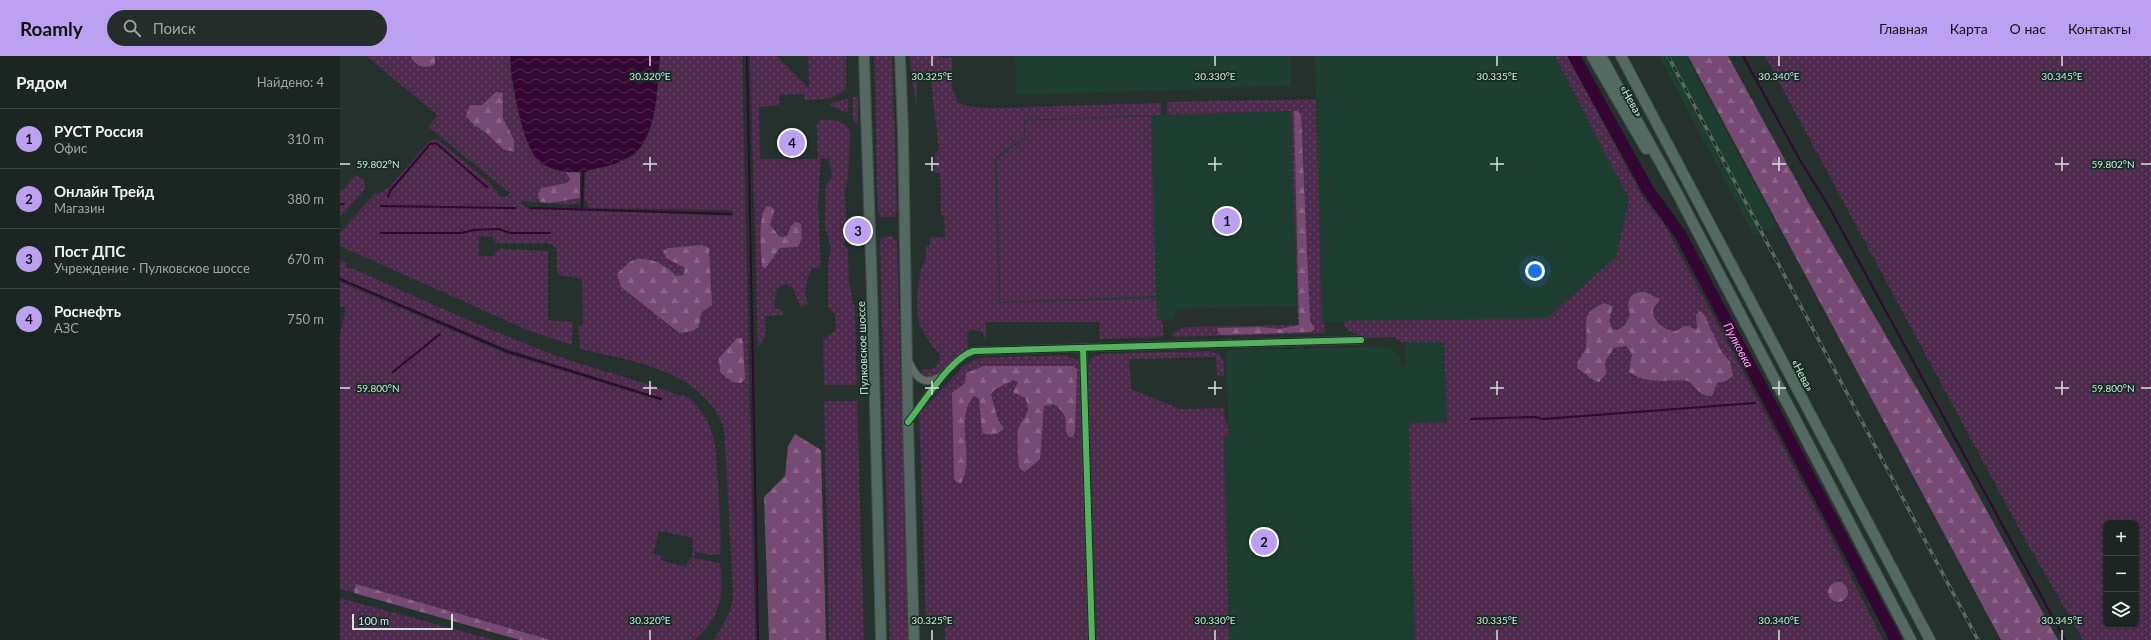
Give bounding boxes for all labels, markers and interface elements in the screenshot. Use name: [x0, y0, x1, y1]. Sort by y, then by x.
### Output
search box: [107, 10, 387, 46]
text: Roamly: [20, 17, 83, 40]
icon: search: [121, 17, 143, 39]
text: Поиск: [153, 19, 196, 37]
text: Главная: [1879, 20, 1928, 37]
text: Карта: [1950, 20, 1988, 37]
text: О нас: [2010, 20, 2046, 37]
text: Контакты: [2068, 20, 2131, 37]
text: 30.320°E: [629, 70, 671, 82]
text: 30.325°E: [911, 70, 953, 82]
text: 30.330°E: [1194, 70, 1236, 82]
text: 30.335°E: [1476, 70, 1518, 82]
text: 30.340°E: [1758, 70, 1800, 82]
text: 30.345°E: [2041, 70, 2083, 82]
text: Рядом: [16, 72, 67, 93]
text: Найдено: 4: [257, 74, 324, 90]
street label: «Нева»: [1618, 83, 1646, 119]
text: РУСТ Россия: [54, 122, 143, 140]
pin: 4: [779, 128, 805, 158]
text: 1: [25, 131, 33, 147]
text: 310 m: [287, 131, 324, 147]
text: Офис: [54, 140, 87, 156]
text: 59.802°N: [356, 158, 400, 170]
text: 59.802°N: [2091, 158, 2135, 170]
text: Онлайн Трейд: [54, 182, 154, 200]
text: 2: [25, 191, 33, 207]
text: 380 m: [287, 191, 324, 207]
text: Магазин: [54, 200, 105, 216]
pin: 1: [1214, 206, 1240, 236]
pin: 3: [845, 216, 871, 246]
text: Пост ДПС: [54, 242, 125, 260]
text: 3: [25, 251, 33, 267]
text: 670 m: [287, 251, 324, 267]
text: Учреждение · Пулковское шоссе: [54, 260, 250, 276]
your location: [1525, 261, 1545, 281]
street label: Пулковское шоссе: [854, 301, 870, 395]
text: Роснефть: [54, 302, 121, 320]
text: 4: [25, 311, 33, 327]
text: 750 m: [287, 311, 324, 327]
text: АЗС: [54, 320, 79, 336]
water label: Пулковка: [1721, 320, 1757, 370]
street label: «Нева»: [1789, 357, 1817, 393]
text: 59.800°N: [356, 382, 400, 394]
text: 59.800°N: [2091, 382, 2135, 394]
map controls: [2103, 520, 2139, 628]
button: +: [2103, 520, 2139, 556]
pin: 2: [1251, 527, 1277, 557]
button: −: [2103, 556, 2139, 592]
button: layers: [2103, 592, 2139, 628]
scale bar: [352, 612, 453, 631]
text: 100 m: [358, 614, 389, 627]
text: 30.320°E: [629, 614, 671, 626]
text: 30.325°E: [911, 614, 953, 626]
text: 30.330°E: [1194, 614, 1236, 626]
text: 30.335°E: [1476, 614, 1518, 626]
text: 30.340°E: [1758, 614, 1800, 626]
text: 30.345°E: [2041, 614, 2083, 626]

